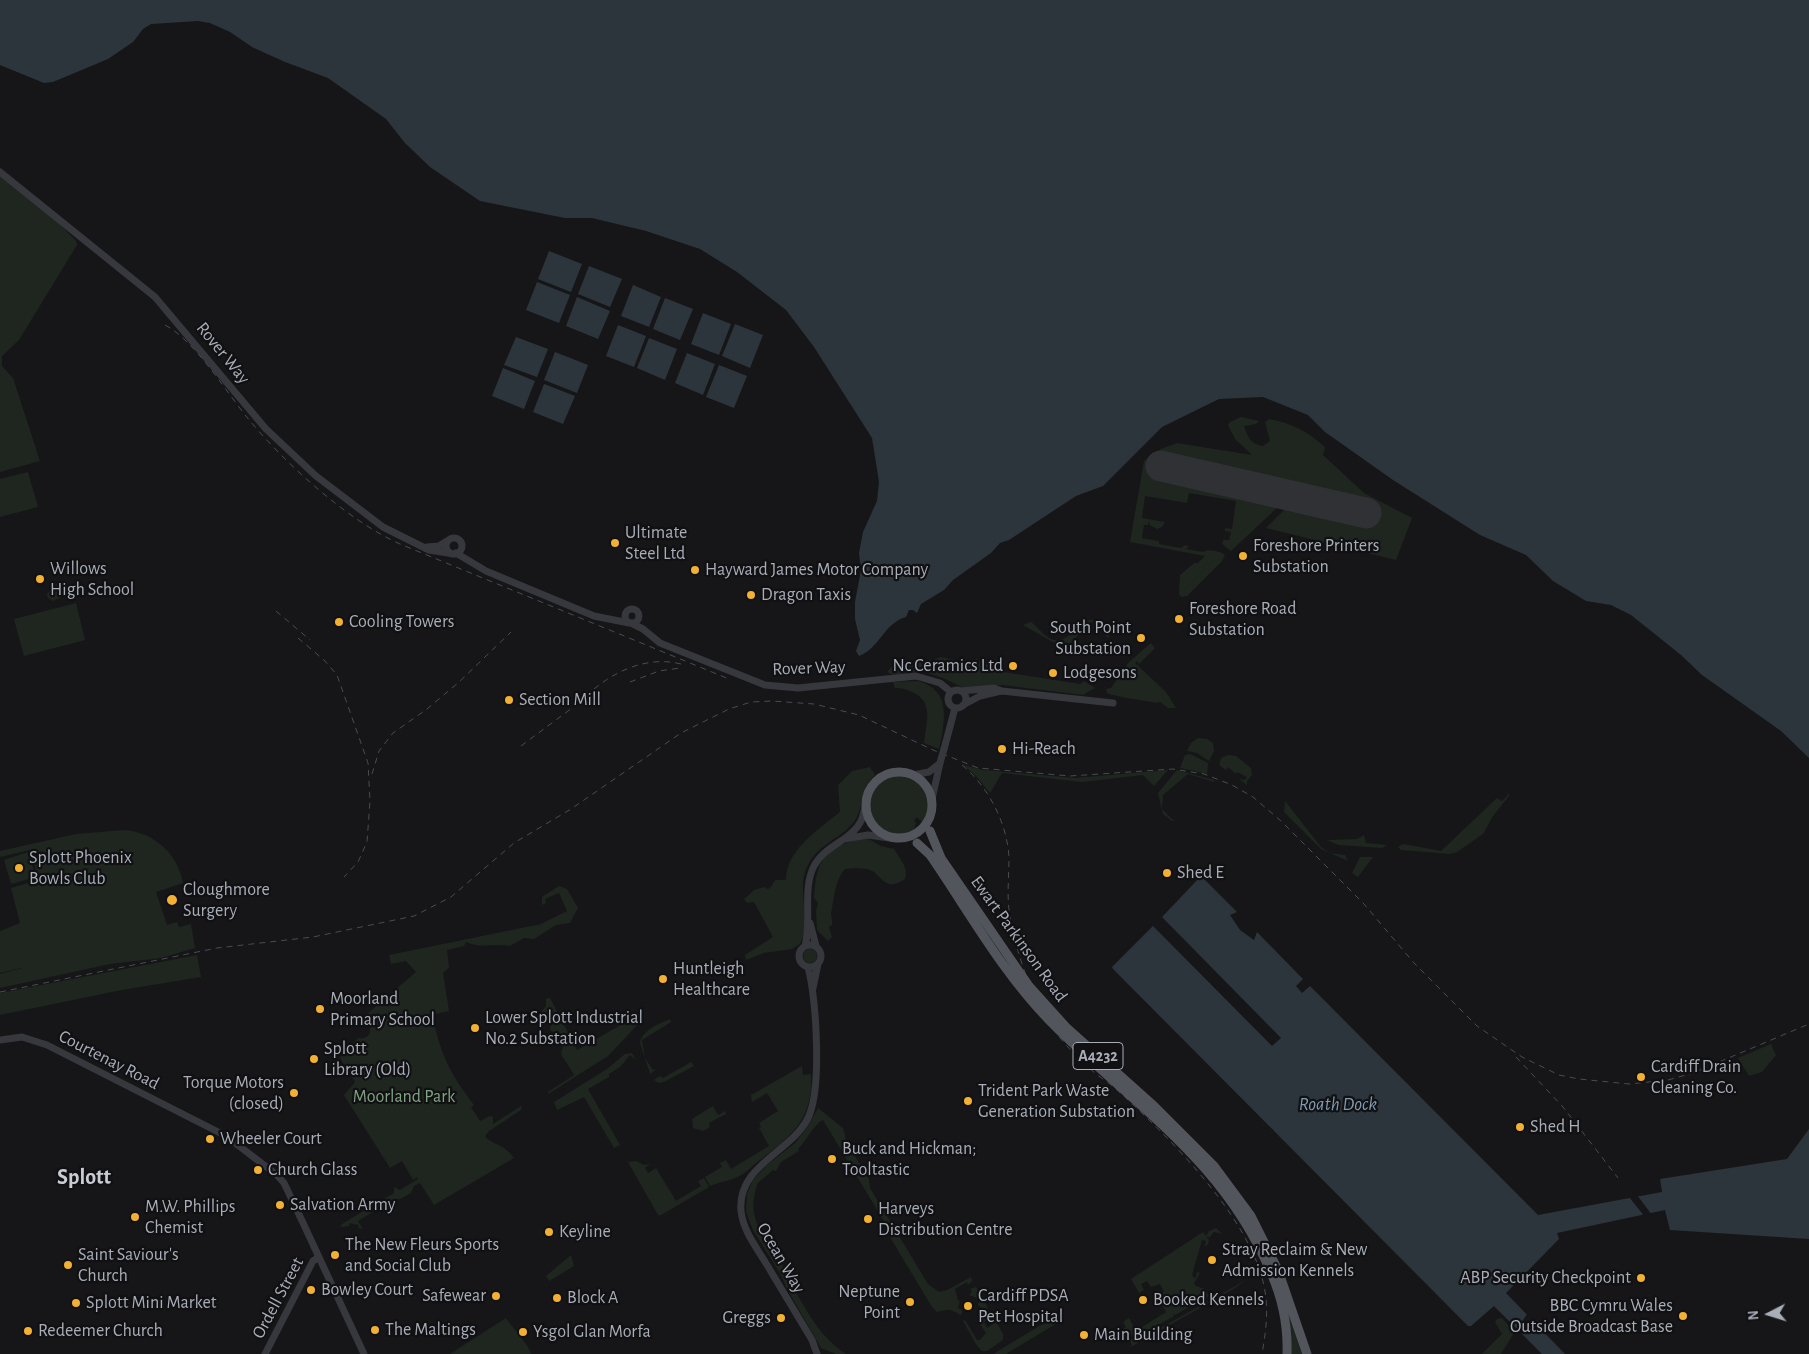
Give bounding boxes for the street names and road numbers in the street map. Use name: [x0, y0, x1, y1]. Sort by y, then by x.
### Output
street label: Rover Way: [192, 318, 254, 388]
street label: Rover Way: [772, 656, 846, 680]
street label: Ewart Parkinson Road: [966, 872, 1072, 1006]
street label: Courtenay Road: [55, 1025, 163, 1095]
road number: A4232: [1073, 1042, 1123, 1070]
street label: Ocean Way: [752, 1219, 810, 1297]
street label: Ordell Street: [248, 1254, 308, 1342]

